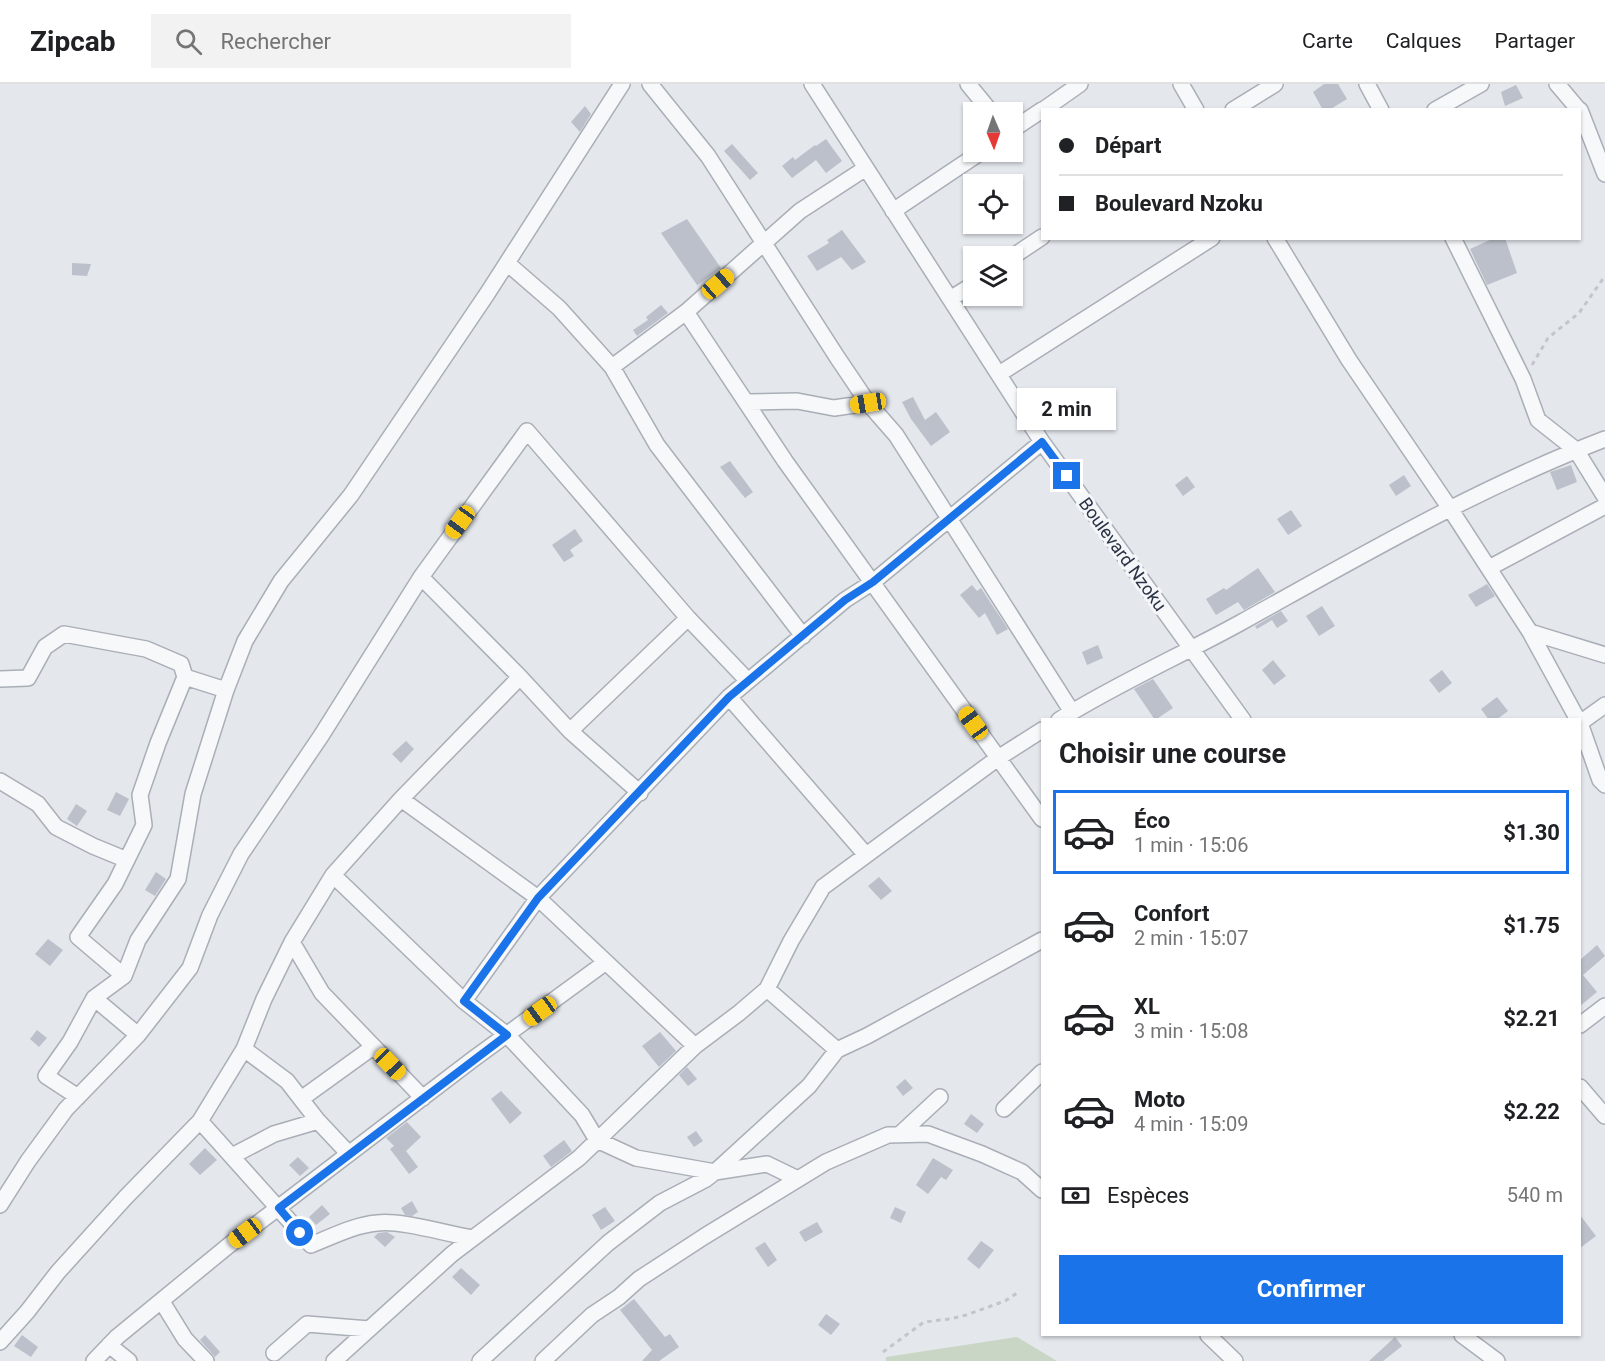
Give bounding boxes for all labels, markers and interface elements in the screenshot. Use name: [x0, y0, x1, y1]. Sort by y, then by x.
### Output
search box: [151, 14, 571, 68]
text: Zipcab: [30, 25, 115, 58]
icon: search: [172, 25, 205, 58]
text: Rechercher: [220, 29, 331, 54]
text: Carte: [1302, 29, 1353, 53]
text: Calques: [1386, 29, 1461, 53]
text: Partager: [1494, 29, 1575, 53]
north arrow: [963, 102, 1023, 162]
map controls: [963, 102, 1023, 306]
text: Départ: [1095, 133, 1161, 158]
button: locate: [963, 174, 1023, 234]
text: Boulevard Nzoku: [1095, 191, 1263, 216]
button: layers: [963, 246, 1023, 306]
car: [699, 265, 737, 303]
callout: 2 min: [1018, 389, 1116, 431]
car: [849, 391, 887, 415]
text: 2 min: [1041, 397, 1092, 421]
route end: [1053, 462, 1080, 489]
street label: Boulevard Nzoku: [1075, 493, 1171, 615]
car: [442, 502, 478, 542]
car: [955, 703, 991, 743]
text: Choisir une course: [1059, 738, 1286, 770]
icon: car: [1062, 805, 1116, 859]
text: Éco: [1134, 808, 1170, 833]
text: $1.30: [1503, 820, 1560, 845]
text: 1 min · 15:06: [1134, 833, 1249, 857]
icon: car: [1062, 898, 1116, 952]
text: Confort: [1134, 901, 1209, 926]
text: $1.75: [1503, 913, 1560, 938]
text: 2 min · 15:07: [1134, 926, 1249, 950]
icon: car: [1062, 991, 1116, 1045]
car: [520, 993, 560, 1029]
text: XL: [1134, 994, 1160, 1019]
text: $2.21: [1503, 1006, 1560, 1031]
text: 3 min · 15:08: [1134, 1019, 1249, 1043]
car: [371, 1045, 409, 1083]
icon: car: [1062, 1084, 1116, 1138]
text: Moto: [1134, 1087, 1185, 1112]
text: $2.22: [1503, 1099, 1560, 1124]
text: 4 min · 15:09: [1134, 1112, 1249, 1136]
icon: cash: [1059, 1179, 1092, 1212]
text: Espèces: [1107, 1183, 1189, 1208]
text: 540 m: [1507, 1183, 1563, 1207]
car: [225, 1215, 265, 1251]
route start: [286, 1219, 313, 1246]
button: Confirmer: [1059, 1255, 1563, 1324]

